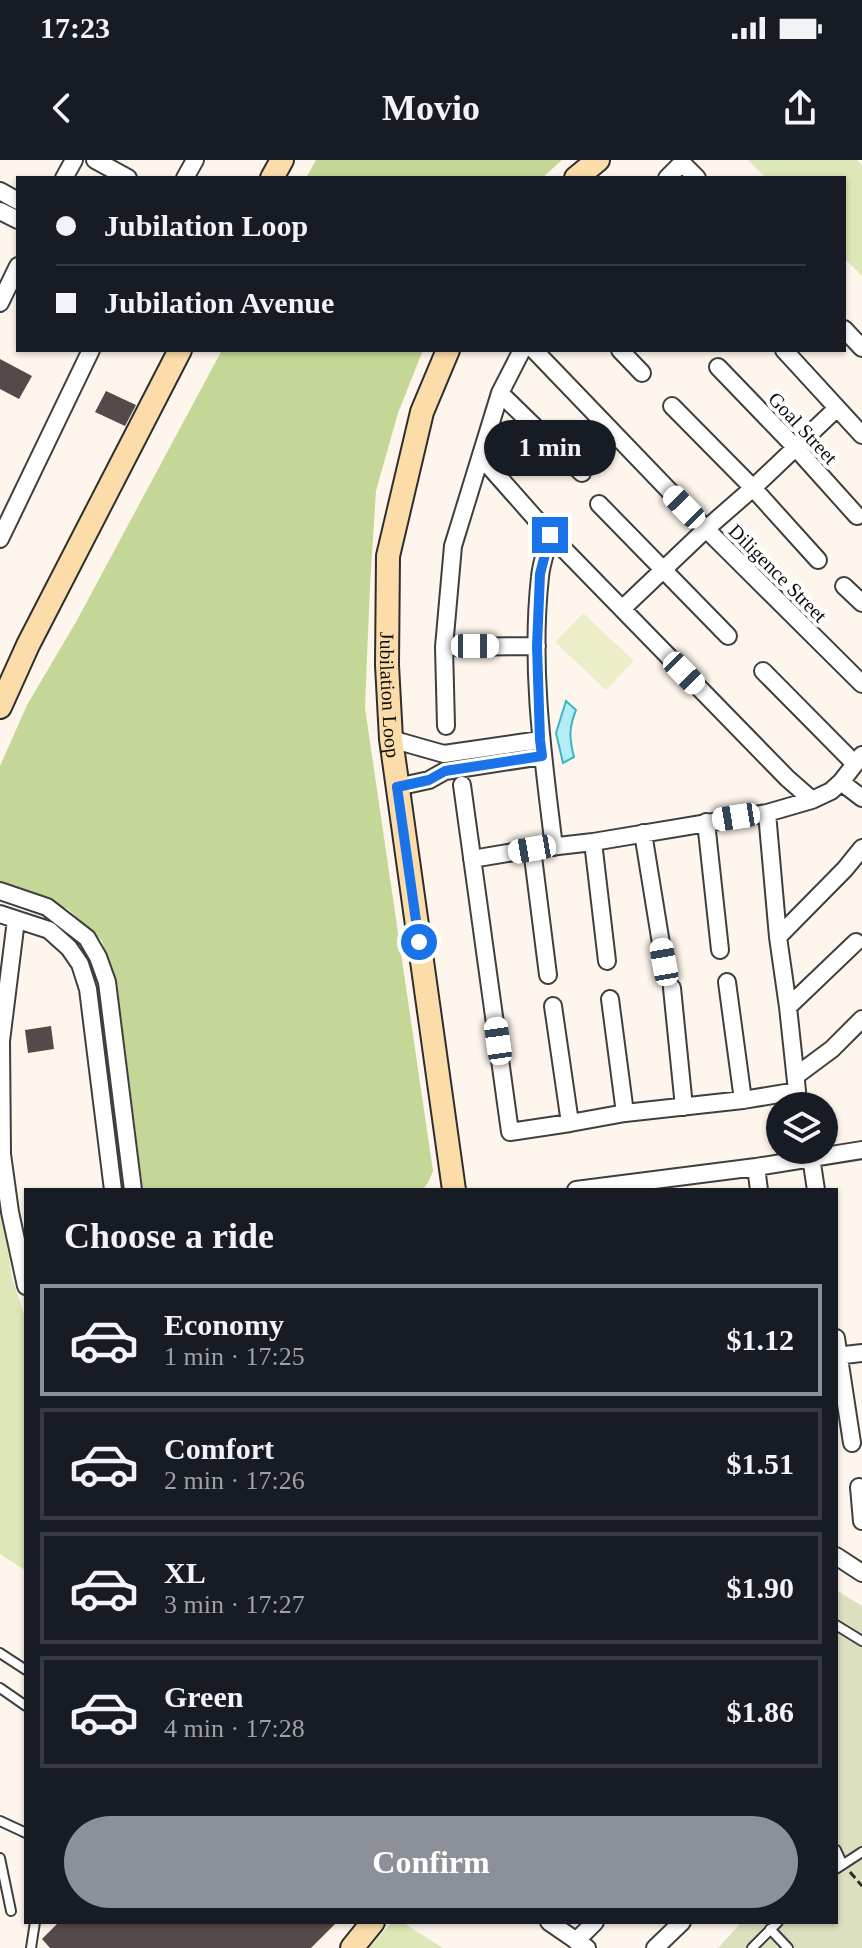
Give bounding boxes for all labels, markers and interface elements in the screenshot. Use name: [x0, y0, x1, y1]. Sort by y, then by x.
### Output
text: 17:23: [40, 11, 110, 44]
icon: back: [40, 86, 84, 130]
icon: share: [778, 86, 822, 130]
text: Movio: [382, 88, 480, 128]
text: Jubilation Loop: [104, 209, 308, 242]
text: Jubilation Avenue: [104, 286, 334, 319]
street label: Goal Street: [764, 387, 842, 469]
callout: 1 min: [484, 419, 616, 475]
text: 1 min: [519, 433, 581, 462]
car: [659, 481, 709, 533]
route end: [532, 517, 568, 553]
street label: Diligence Street: [724, 519, 832, 628]
street label: Jubilation Loop: [376, 632, 404, 759]
car: [451, 634, 499, 658]
car: [659, 647, 709, 699]
car: [710, 801, 762, 833]
car: [506, 833, 558, 865]
route start: [401, 924, 437, 960]
car: [648, 936, 680, 988]
car: [483, 1016, 513, 1066]
map controls: [766, 1092, 838, 1164]
button: layers: [766, 1092, 838, 1164]
text: Choose a ride: [64, 1216, 274, 1256]
icon: car: [68, 1304, 140, 1376]
text: Economy: [164, 1308, 284, 1341]
text: $1.12: [727, 1323, 794, 1356]
text: 1 min · 17:25: [164, 1342, 305, 1371]
icon: car: [68, 1428, 140, 1500]
text: Comfort: [164, 1432, 274, 1465]
text: $1.51: [727, 1447, 794, 1480]
text: 2 min · 17:26: [164, 1466, 305, 1495]
icon: car: [68, 1552, 140, 1624]
text: XL: [164, 1556, 206, 1589]
text: $1.90: [727, 1571, 794, 1604]
text: 3 min · 17:27: [164, 1590, 305, 1619]
icon: car: [68, 1676, 140, 1748]
text: Green: [164, 1680, 243, 1713]
text: $1.86: [727, 1695, 794, 1728]
text: 4 min · 17:28: [164, 1714, 305, 1743]
button: Confirm: [64, 1816, 798, 1908]

